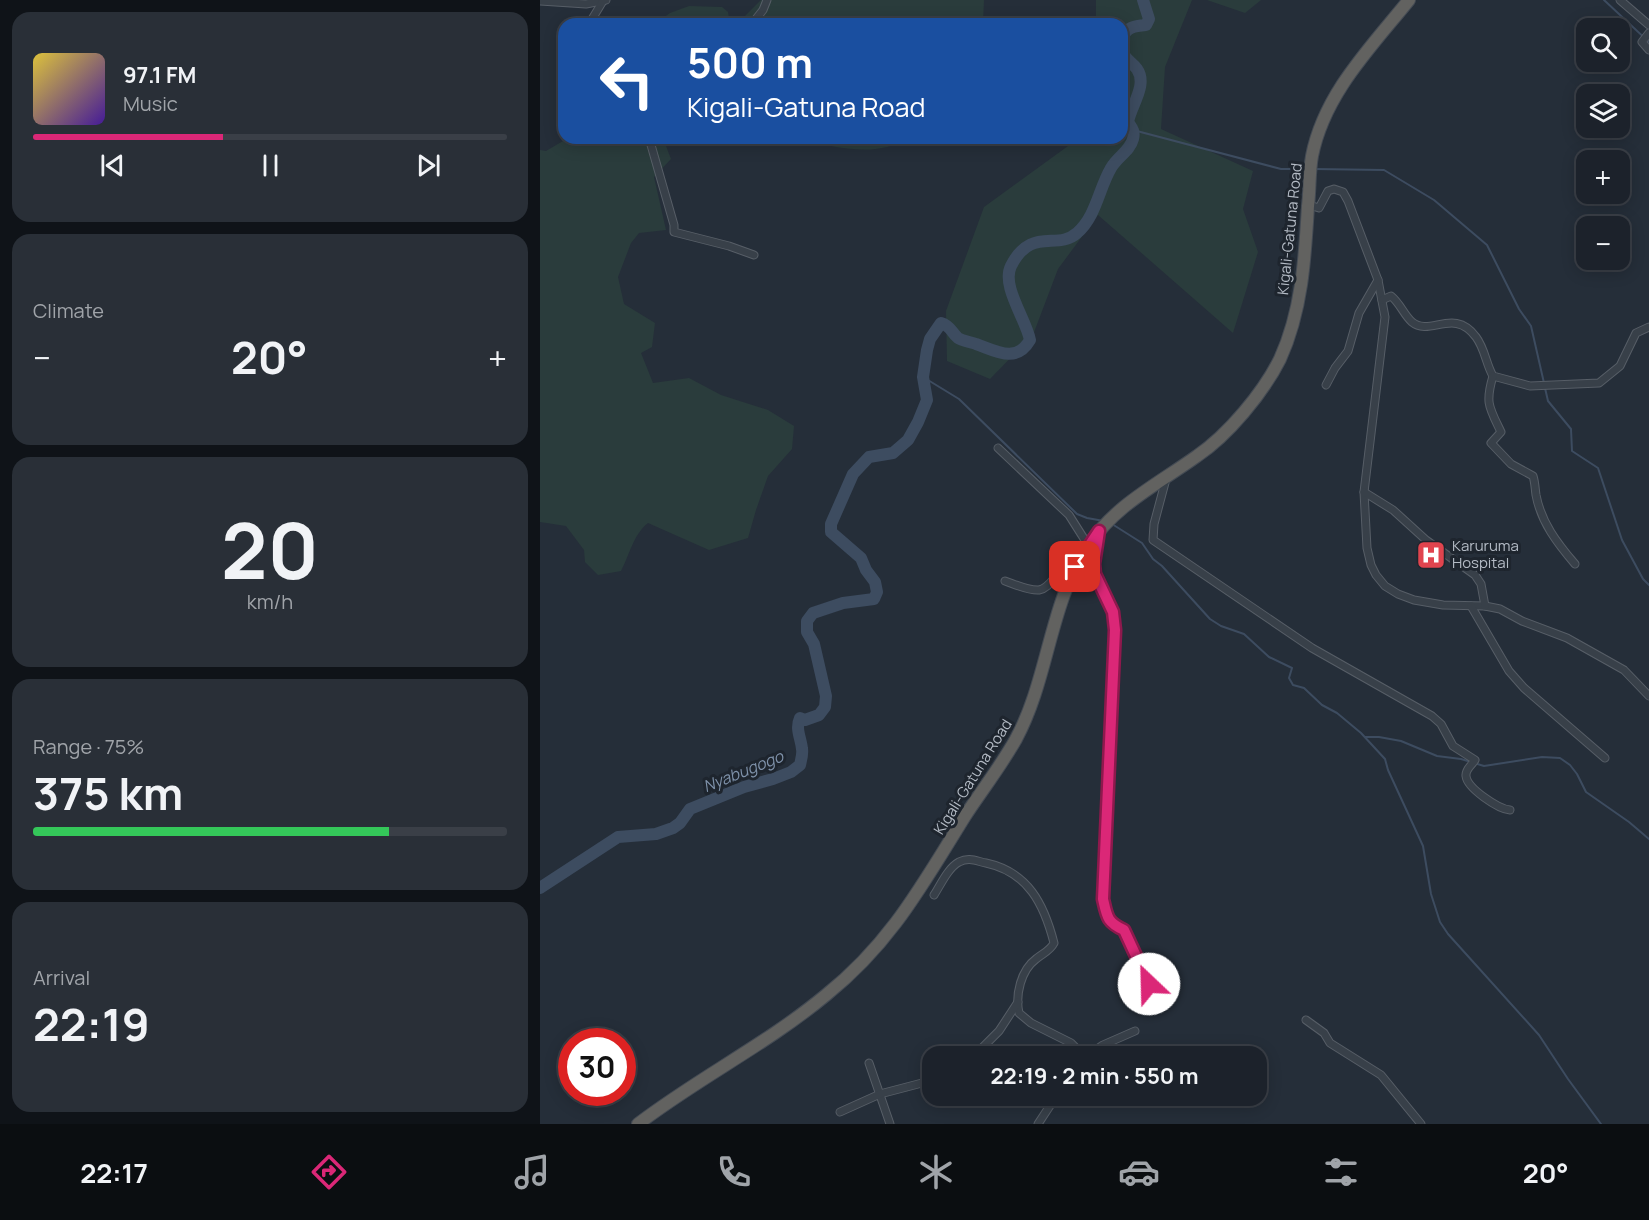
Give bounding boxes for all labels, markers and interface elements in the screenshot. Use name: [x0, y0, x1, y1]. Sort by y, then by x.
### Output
map controls: [1576, 18, 1630, 270]
button: search: [1576, 18, 1630, 72]
text: 500 m: [687, 33, 813, 91]
icon: left: [588, 42, 666, 120]
text: 97.1 FM: [123, 60, 196, 90]
button: layers: [1576, 84, 1630, 138]
text: Kigali-Gatuna Road: [687, 88, 926, 125]
text: Music: [123, 90, 178, 117]
icon: previous: [96, 149, 129, 182]
icon: pause: [254, 149, 287, 182]
icon: next: [412, 149, 445, 182]
button: +: [1576, 150, 1630, 204]
street label: Kigali-Gatuna Road: [1272, 162, 1307, 296]
button: −: [1576, 216, 1630, 270]
text: Climate: [33, 297, 104, 324]
text: 20°: [231, 326, 308, 388]
text: −: [33, 335, 51, 380]
text: +: [488, 335, 507, 380]
text: 20: [221, 496, 319, 602]
place label: Karuruma Hospital: [1452, 535, 1519, 573]
hospital icon: Karuruma Hospital: [1415, 539, 1447, 571]
pin: [1049, 541, 1100, 592]
icon: arrive: [1058, 550, 1091, 583]
text: km/h: [247, 588, 293, 615]
street label: Kigali-Gatuna Road: [929, 715, 1017, 839]
text: Range · 75%: [33, 733, 144, 760]
water label: Nyabugogo: [700, 744, 788, 797]
text: 375 km: [33, 762, 183, 824]
position arrow: [1117, 952, 1181, 1016]
text: Arrival: [33, 964, 90, 991]
text: 22:19: [33, 993, 150, 1055]
speed limit sign: 30: [558, 1028, 636, 1106]
text: 22:19 · 2 min · 550 m: [990, 1061, 1199, 1091]
icon: directions: [308, 1151, 350, 1193]
icon: music: [511, 1151, 553, 1193]
icon: phone: [713, 1151, 755, 1193]
icon: climate: [915, 1151, 957, 1193]
icon: car: [1118, 1151, 1160, 1193]
icon: filters: [1320, 1151, 1362, 1193]
text: 22:17: [80, 1154, 148, 1191]
text: 20°: [1523, 1154, 1569, 1191]

